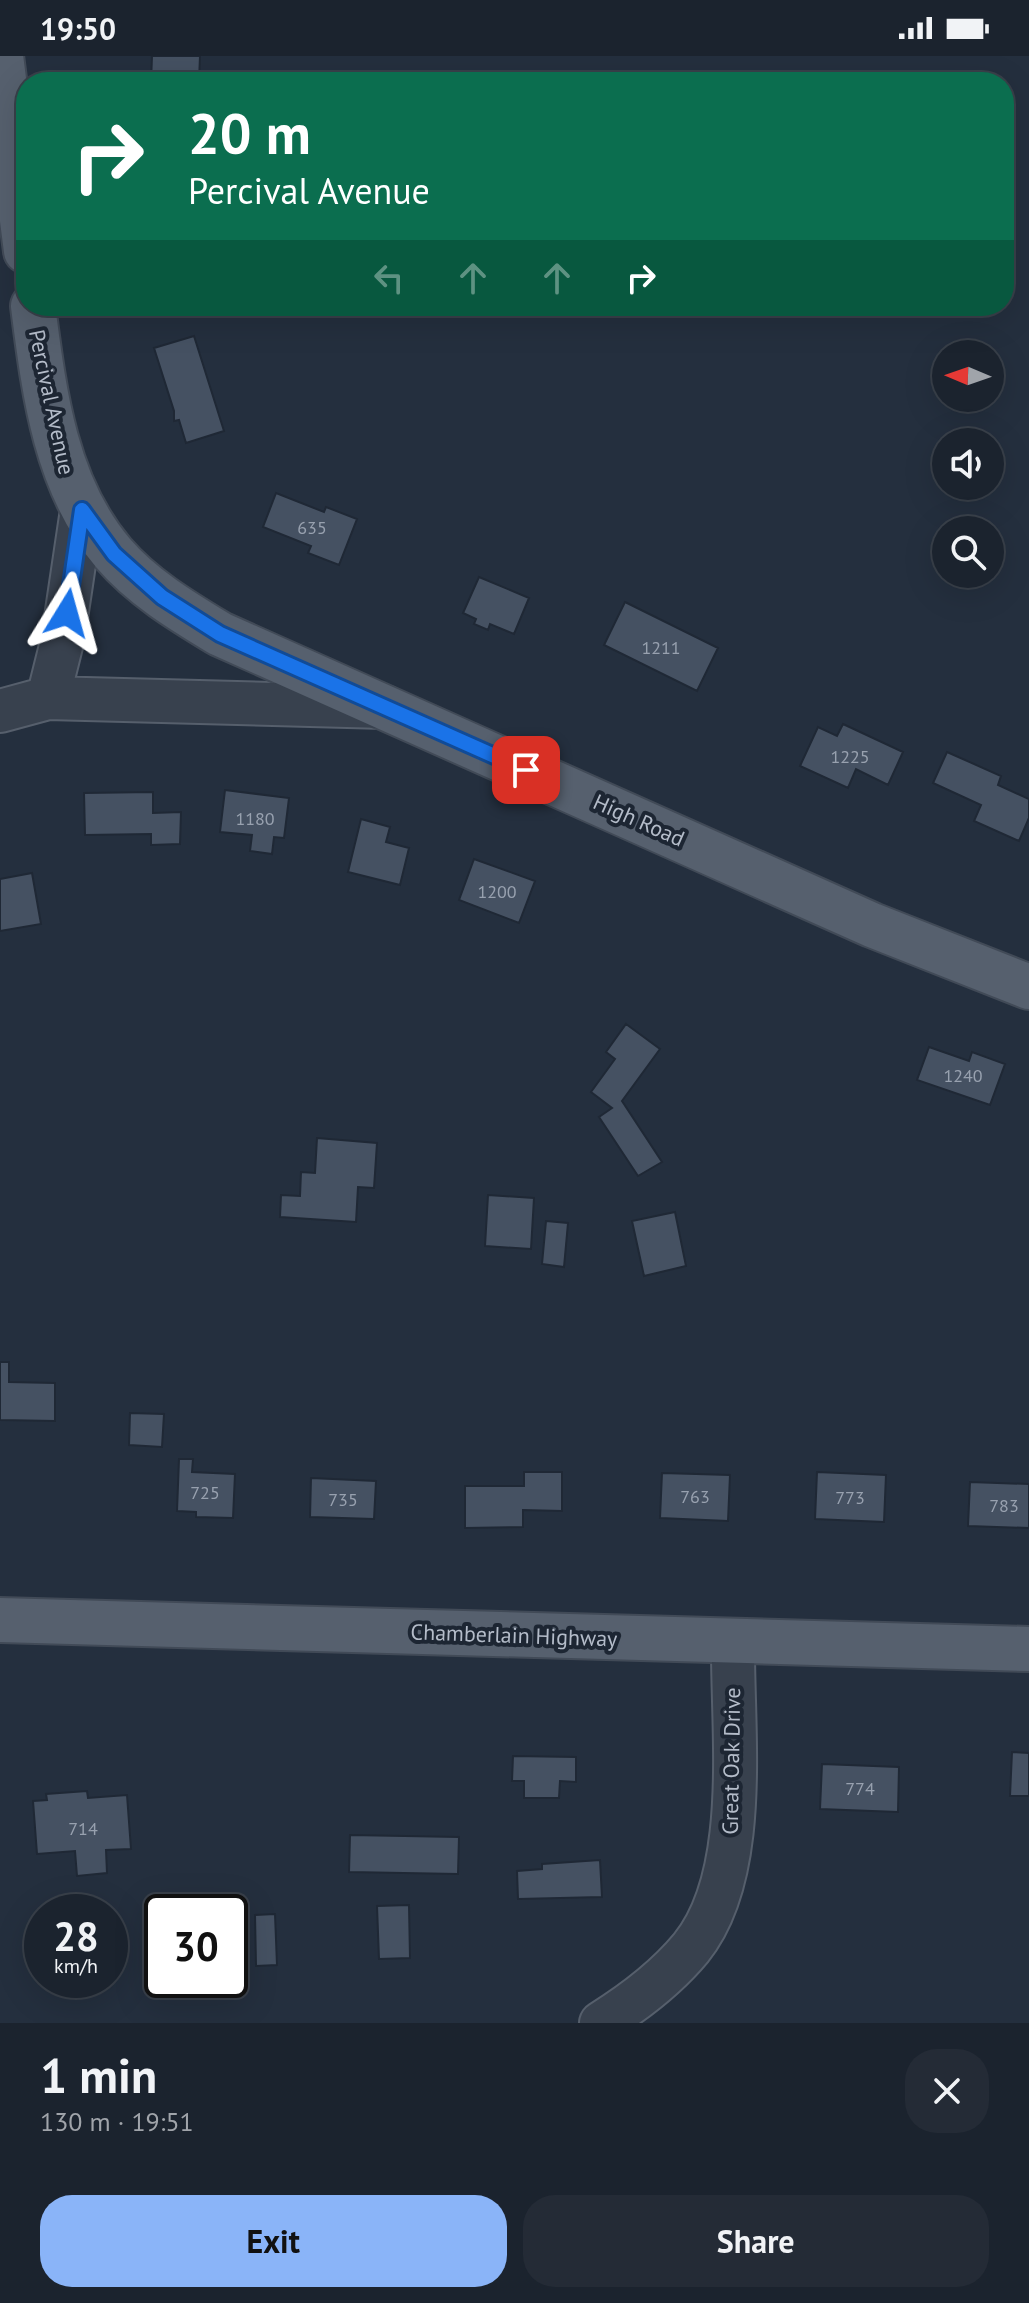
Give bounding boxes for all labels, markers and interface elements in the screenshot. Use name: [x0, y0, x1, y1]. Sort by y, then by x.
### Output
text: 19:50: [40, 9, 116, 48]
text: 20 m: [188, 97, 311, 169]
icon: right: [56, 104, 160, 208]
text: Percival Avenue: [188, 167, 430, 214]
icon: left: [367, 256, 411, 300]
icon: ahead: [451, 256, 495, 300]
icon: ahead: [535, 256, 579, 300]
icon: right: [619, 256, 663, 300]
street label: Percival Avenue: [23, 327, 81, 477]
north arrow: [932, 340, 1004, 412]
map controls: [932, 340, 1004, 588]
button: sound: [932, 428, 1004, 500]
house number: 635: [297, 516, 327, 539]
button: search: [932, 516, 1004, 588]
position arrow: [25, 571, 109, 655]
house number: 1211: [641, 636, 681, 659]
pin: [492, 736, 560, 804]
house number: 1225: [830, 745, 870, 768]
icon: arrive: [504, 748, 548, 792]
street label: High Road: [589, 787, 689, 853]
house number: 1180: [235, 807, 275, 830]
house number: 1200: [477, 880, 517, 903]
house number: 1240: [943, 1064, 983, 1087]
house number: 725: [190, 1481, 220, 1504]
house number: 763: [680, 1485, 710, 1508]
house number: 773: [835, 1486, 865, 1509]
house number: 735: [328, 1488, 358, 1511]
house number: 783: [989, 1494, 1019, 1517]
street label: Chamberlain Highway: [410, 1617, 619, 1653]
street label: Great Oak Drive: [716, 1687, 746, 1835]
house number: 774: [845, 1777, 875, 1800]
house number: 714: [68, 1817, 98, 1840]
speed limit sign: 30: [144, 1894, 248, 1998]
text: 28: [53, 1910, 99, 1962]
text: km/h: [54, 1953, 98, 1979]
text: 1 min: [40, 2044, 157, 2106]
button: close: [905, 2049, 989, 2133]
text: 130 m · 19:51: [40, 2105, 194, 2138]
button: Exit: [40, 2195, 507, 2287]
button: Share: [523, 2195, 989, 2287]

